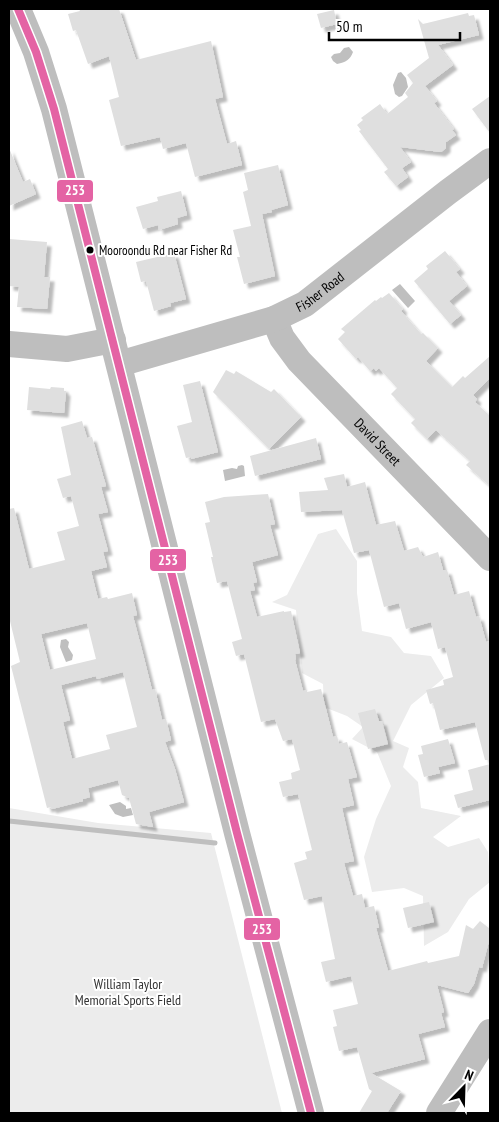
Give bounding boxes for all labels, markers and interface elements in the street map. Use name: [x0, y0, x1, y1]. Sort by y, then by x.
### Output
scale bar: [329, 10, 460, 42]
text: 50 m: [336, 17, 362, 36]
line badge: 253: [56, 179, 94, 203]
text: 253: [65, 181, 85, 199]
place label: Mooroondu Rd near Fisher Rd: [99, 242, 232, 259]
marker: Mooroondu Rd near Fisher Rd: [85, 245, 95, 255]
street label: Fisher Road: [293, 268, 348, 316]
street label: David Street: [350, 414, 405, 470]
line badge: 253: [149, 548, 187, 572]
text: 253: [158, 551, 178, 569]
line badge: 253: [243, 917, 281, 941]
text: 253: [252, 920, 272, 938]
park label: William Taylor Memorial Sports Field: [75, 975, 181, 1009]
north arrow: [439, 1062, 489, 1112]
text: N: [462, 1065, 476, 1085]

